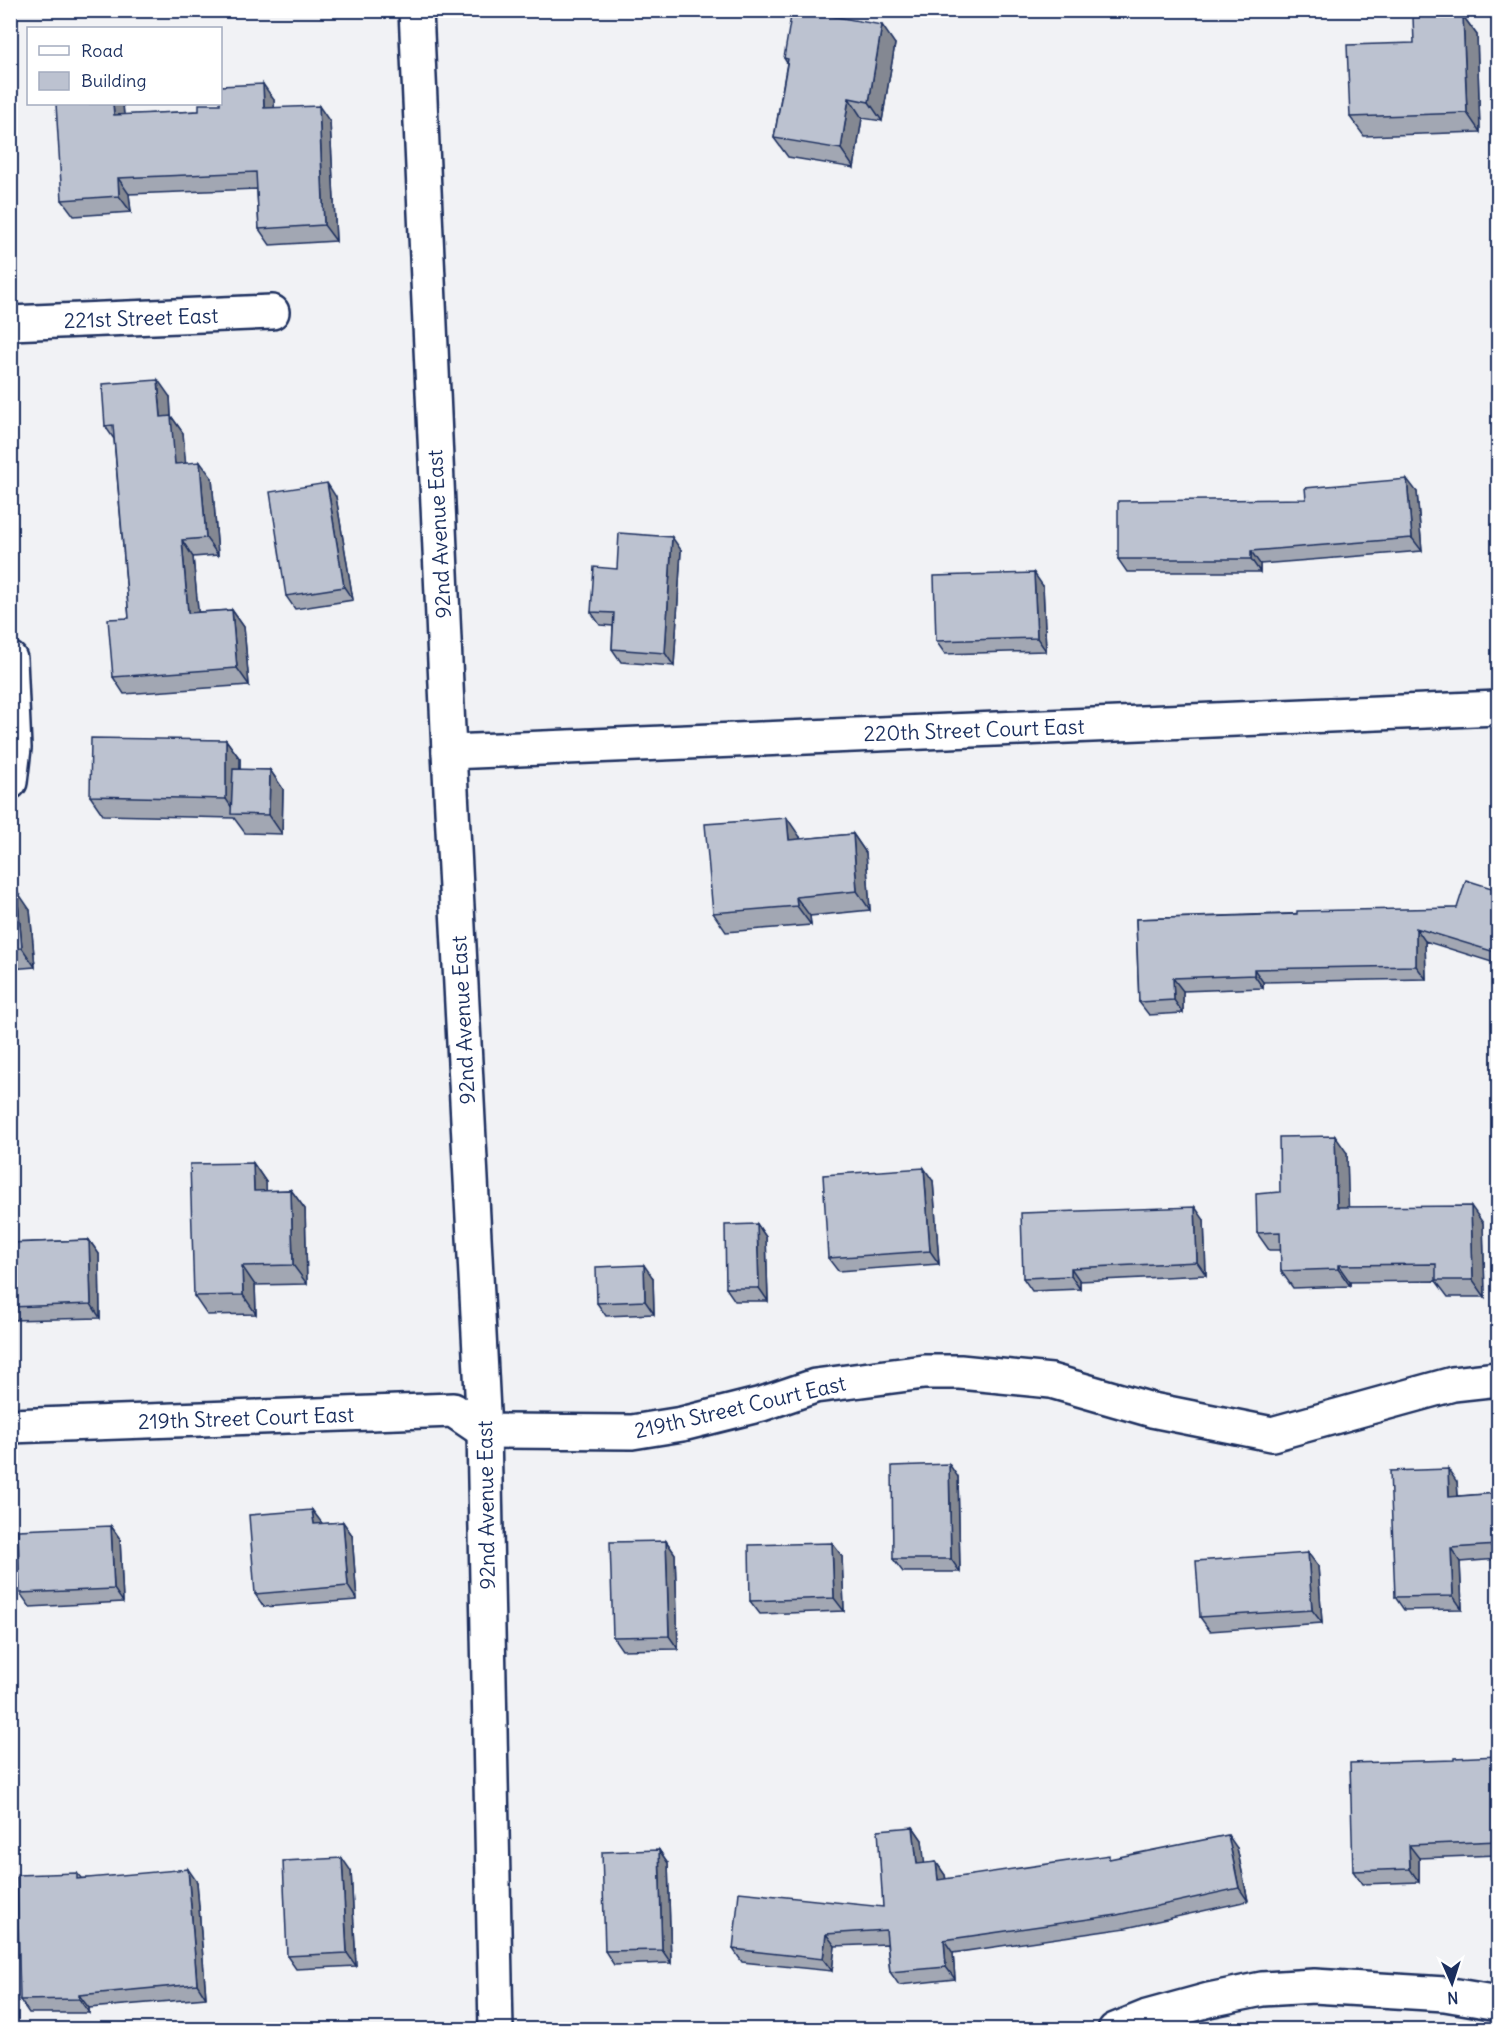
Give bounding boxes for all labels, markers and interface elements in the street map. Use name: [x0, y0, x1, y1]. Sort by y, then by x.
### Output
legend: [27, 27, 222, 105]
text: Road: [81, 39, 124, 62]
text: Building: [81, 69, 146, 92]
street label: 221st Street East: [63, 302, 219, 334]
street label: 92nd Avenue East: [421, 449, 457, 619]
street label: 220th Street Court East: [863, 713, 1085, 747]
street label: 92nd Avenue East: [445, 935, 481, 1105]
street label: 219th Street Court East: [632, 1370, 848, 1444]
street label: 219th Street Court East: [138, 1401, 354, 1435]
street label: 92nd Avenue East: [471, 1420, 501, 1590]
north arrow: [1422, 1953, 1482, 2013]
text: N: [1447, 1988, 1459, 2008]

